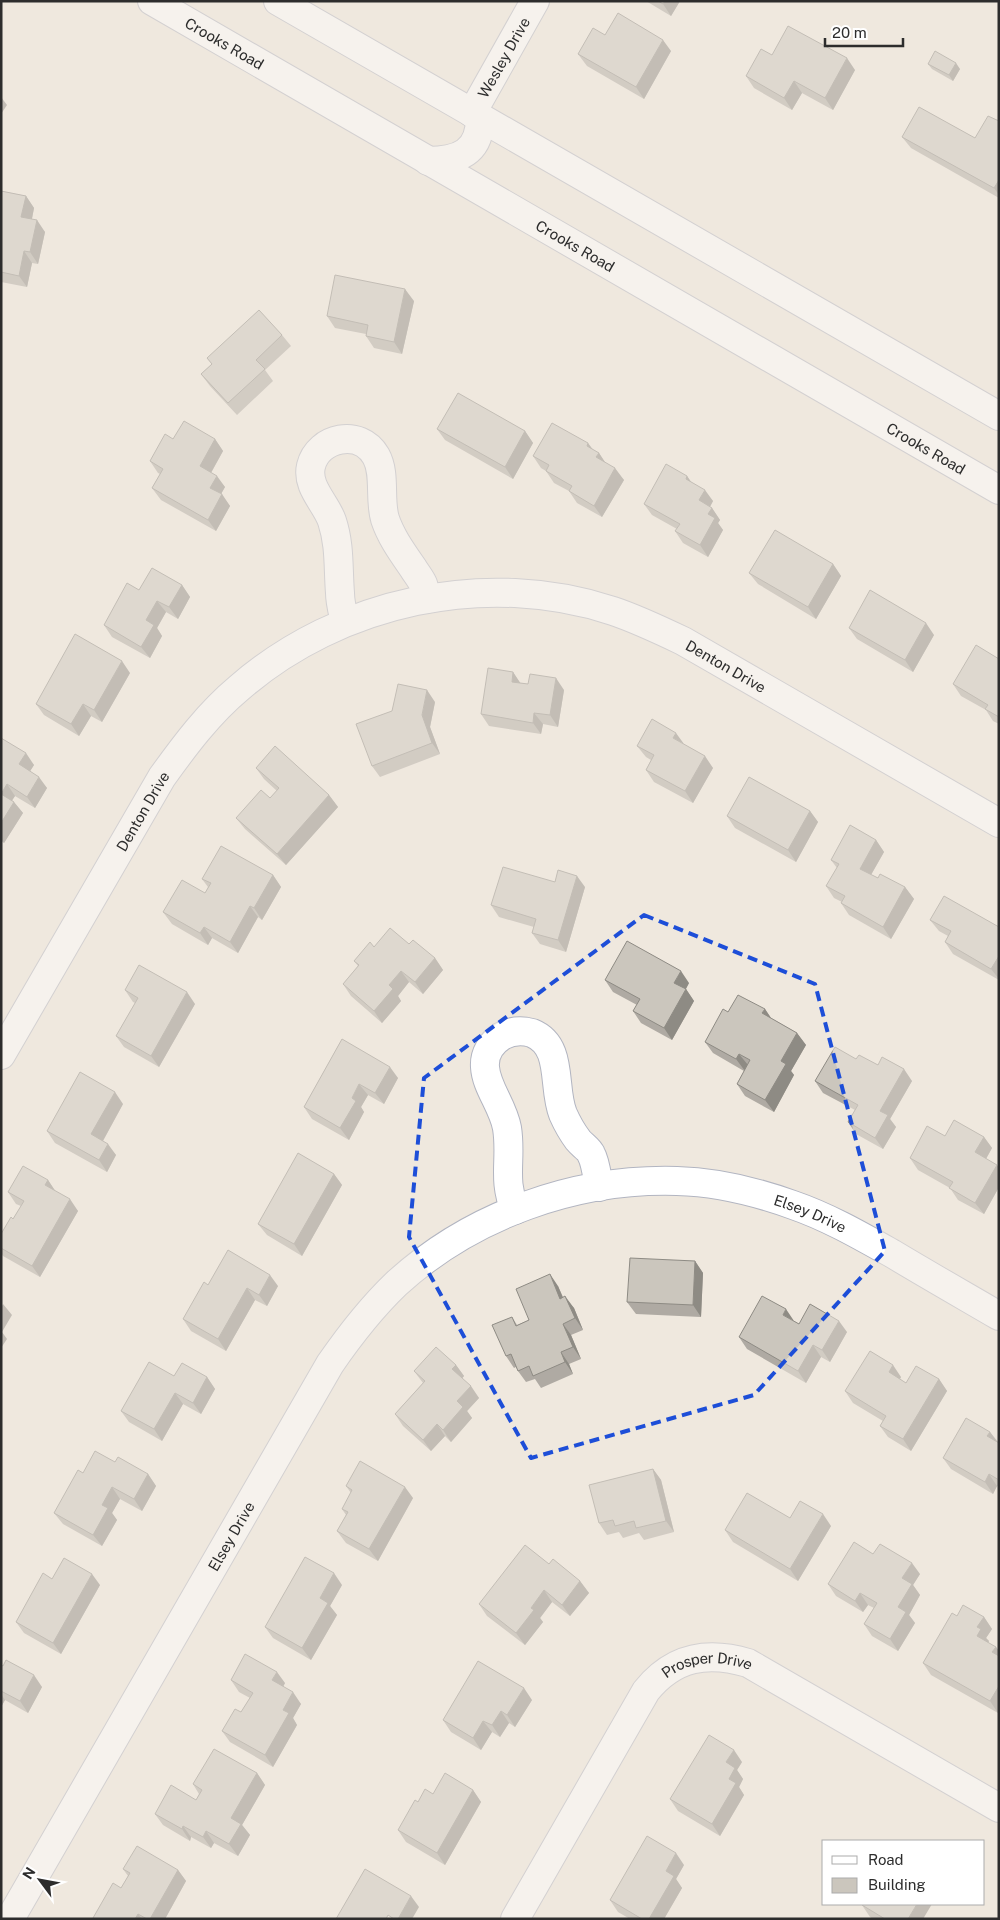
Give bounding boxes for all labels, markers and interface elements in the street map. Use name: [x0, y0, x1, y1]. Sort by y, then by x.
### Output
street label: Crooks Road: [182, 14, 267, 72]
street label: Wesley Drive: [474, 14, 533, 101]
scale bar: [825, 15, 902, 47]
text: 20 m: [832, 24, 867, 41]
street label: Crooks Road: [533, 216, 618, 275]
street label: Crooks Road: [884, 419, 969, 477]
street label: Denton Drive: [683, 636, 769, 696]
street label: Denton Drive: [113, 768, 172, 854]
street label: Elsey Drive: [772, 1191, 849, 1236]
street label: Elsey Drive: [204, 1498, 257, 1574]
street label: Prosper Drive: [658, 1649, 756, 1681]
legend: [822, 1840, 985, 1905]
text: Road: [868, 1851, 904, 1868]
north arrow: [15, 1855, 65, 1905]
text: N: [19, 1864, 39, 1882]
text: Building: [868, 1876, 926, 1893]

